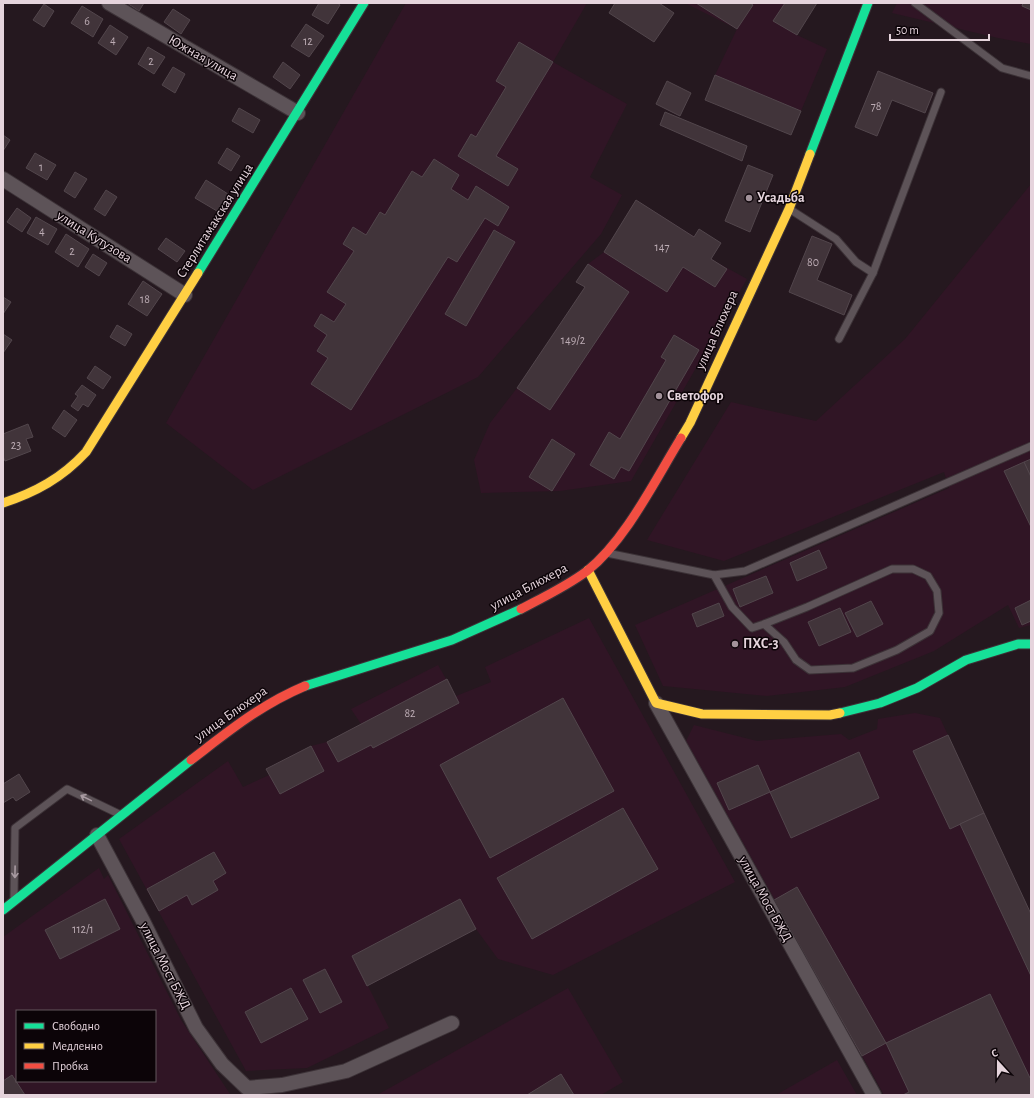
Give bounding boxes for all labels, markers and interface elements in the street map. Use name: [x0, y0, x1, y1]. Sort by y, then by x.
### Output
house number: 6: [84, 15, 90, 27]
scale bar: [890, 16, 989, 42]
text: 50 m: [896, 24, 919, 36]
street label: Южная улица: [166, 33, 240, 84]
house number: 4: [110, 34, 116, 46]
house number: 12: [303, 35, 313, 47]
house number: 2: [148, 55, 154, 67]
house number: 78: [871, 100, 882, 112]
house number: 1: [39, 161, 43, 173]
street label: Стерлитамакская улица: [174, 161, 256, 281]
place label: Усадьба: [757, 191, 805, 205]
marker: Усадьба: [744, 193, 754, 203]
street label: улица Кутузова: [53, 208, 134, 266]
house number: 4: [39, 225, 45, 237]
house number: 147: [655, 241, 669, 253]
house number: 2: [69, 245, 75, 257]
house number: 80: [807, 256, 819, 268]
street label: улица Блюхера: [693, 288, 741, 373]
house number: 18: [140, 293, 150, 305]
house number: 149/2: [561, 334, 586, 346]
place label: Светофор: [667, 389, 724, 403]
marker: Светофор: [654, 391, 664, 401]
house number: 23: [11, 439, 21, 451]
street label: улица Блюхера: [487, 561, 570, 614]
place label: ПХС-3: [743, 637, 779, 651]
marker: ПХС-3: [730, 639, 740, 649]
street label: улица Блюхера: [191, 684, 270, 745]
house number: 82: [404, 707, 416, 719]
one-way arrow: [80, 794, 92, 801]
street label: улица Мост БЖД: [735, 853, 794, 944]
one-way arrow: [11, 865, 19, 878]
street label: улица Мост БЖД: [137, 919, 193, 1012]
house number: 112/1: [72, 923, 94, 935]
legend: [16, 1010, 156, 1082]
text: Свободно: [52, 1020, 100, 1032]
text: Медленно: [52, 1040, 103, 1052]
north arrow: [978, 1042, 1018, 1082]
text: С: [990, 1047, 999, 1059]
text: Пробка: [52, 1060, 89, 1072]

